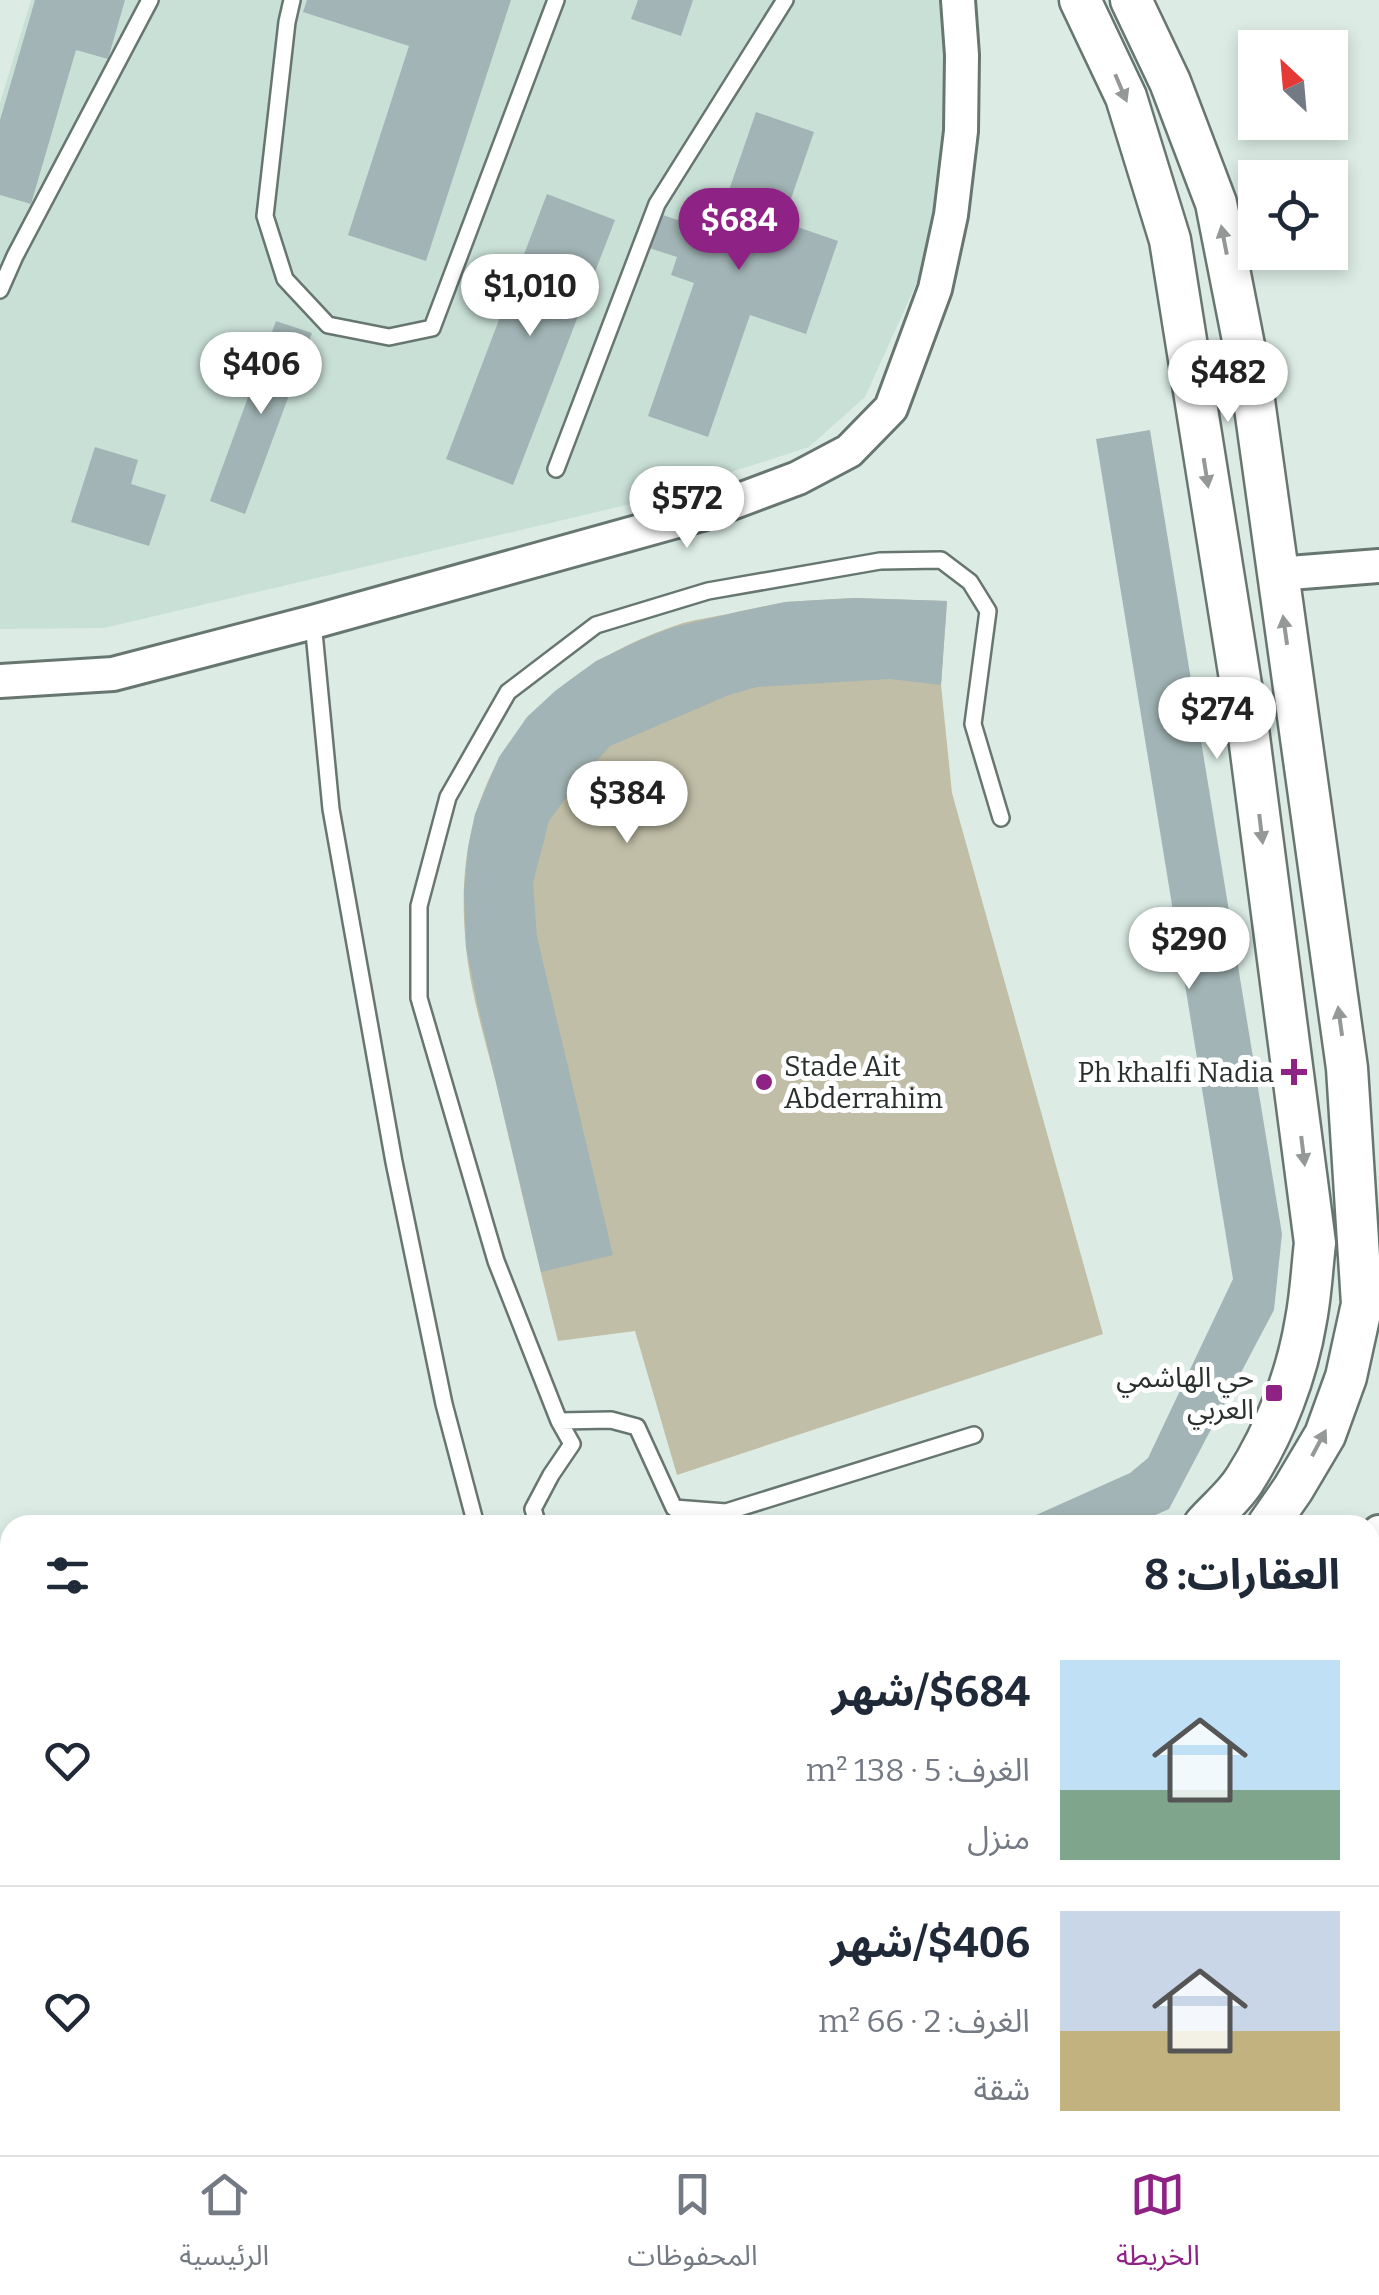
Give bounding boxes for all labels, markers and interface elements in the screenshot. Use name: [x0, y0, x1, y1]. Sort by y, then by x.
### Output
north arrow: [1238, 30, 1348, 140]
map controls: [1238, 30, 1348, 270]
one-way arrow: [1113, 73, 1129, 103]
button: locate: [1238, 160, 1348, 270]
pin: $684: [680, 188, 798, 273]
text: $684: [700, 201, 778, 239]
one-way arrow: [1215, 224, 1231, 255]
pin: $1,010: [449, 254, 611, 339]
text: $1,010: [483, 267, 577, 305]
pin: $406: [202, 332, 320, 417]
pin: $482: [1169, 340, 1287, 425]
text: $406: [222, 345, 300, 383]
text: $482: [1190, 353, 1266, 391]
one-way arrow: [1199, 458, 1214, 489]
pin: $572: [628, 466, 746, 551]
text: $572: [651, 479, 723, 517]
one-way arrow: [1277, 613, 1293, 645]
pin: $274: [1158, 677, 1276, 762]
text: $274: [1180, 690, 1254, 728]
pin: $384: [568, 761, 686, 846]
text: $384: [589, 774, 665, 812]
one-way arrow: [1253, 813, 1269, 845]
pin: $290: [1130, 907, 1248, 992]
text: $290: [1151, 920, 1227, 958]
one-way arrow: [1332, 1004, 1348, 1036]
place label: Stade Ait Abderrahim: [784, 1050, 943, 1115]
place label: Ph khalfi Nadia: [1078, 1056, 1274, 1089]
marker: Ph khalfi Nadia: [1283, 1061, 1305, 1083]
marker: Stade Ait Abderrahim: [753, 1071, 775, 1093]
one-way arrow: [1295, 1136, 1311, 1167]
place label: حي الهاشمي العربي: [1116, 1361, 1254, 1430]
marker: حي الهاشمي العربي: [1263, 1382, 1285, 1404]
one-way arrow: [1311, 1428, 1328, 1457]
icon: filters: [40, 1548, 95, 1603]
text: العقارات: 8: [1144, 1550, 1340, 1600]
text: $684/شهر: [832, 1667, 1030, 1717]
icon: home: [1140, 1700, 1260, 1820]
icon: heart: [40, 1733, 95, 1788]
text: الغرف: 5 · 138 m²: [806, 1751, 1030, 1789]
text: منزل: [967, 1819, 1030, 1857]
text: $406/شهر: [830, 1918, 1030, 1968]
icon: home: [1140, 1951, 1260, 2071]
icon: heart: [40, 1984, 95, 2039]
text: الغرف: 2 · 66 m²: [818, 2002, 1030, 2040]
text: شقة: [974, 2070, 1030, 2108]
tab: الرئيسية: [179, 2167, 269, 2286]
tab: المحفوظات: [628, 2167, 758, 2286]
tab: الخريطة: [1116, 2167, 1200, 2286]

